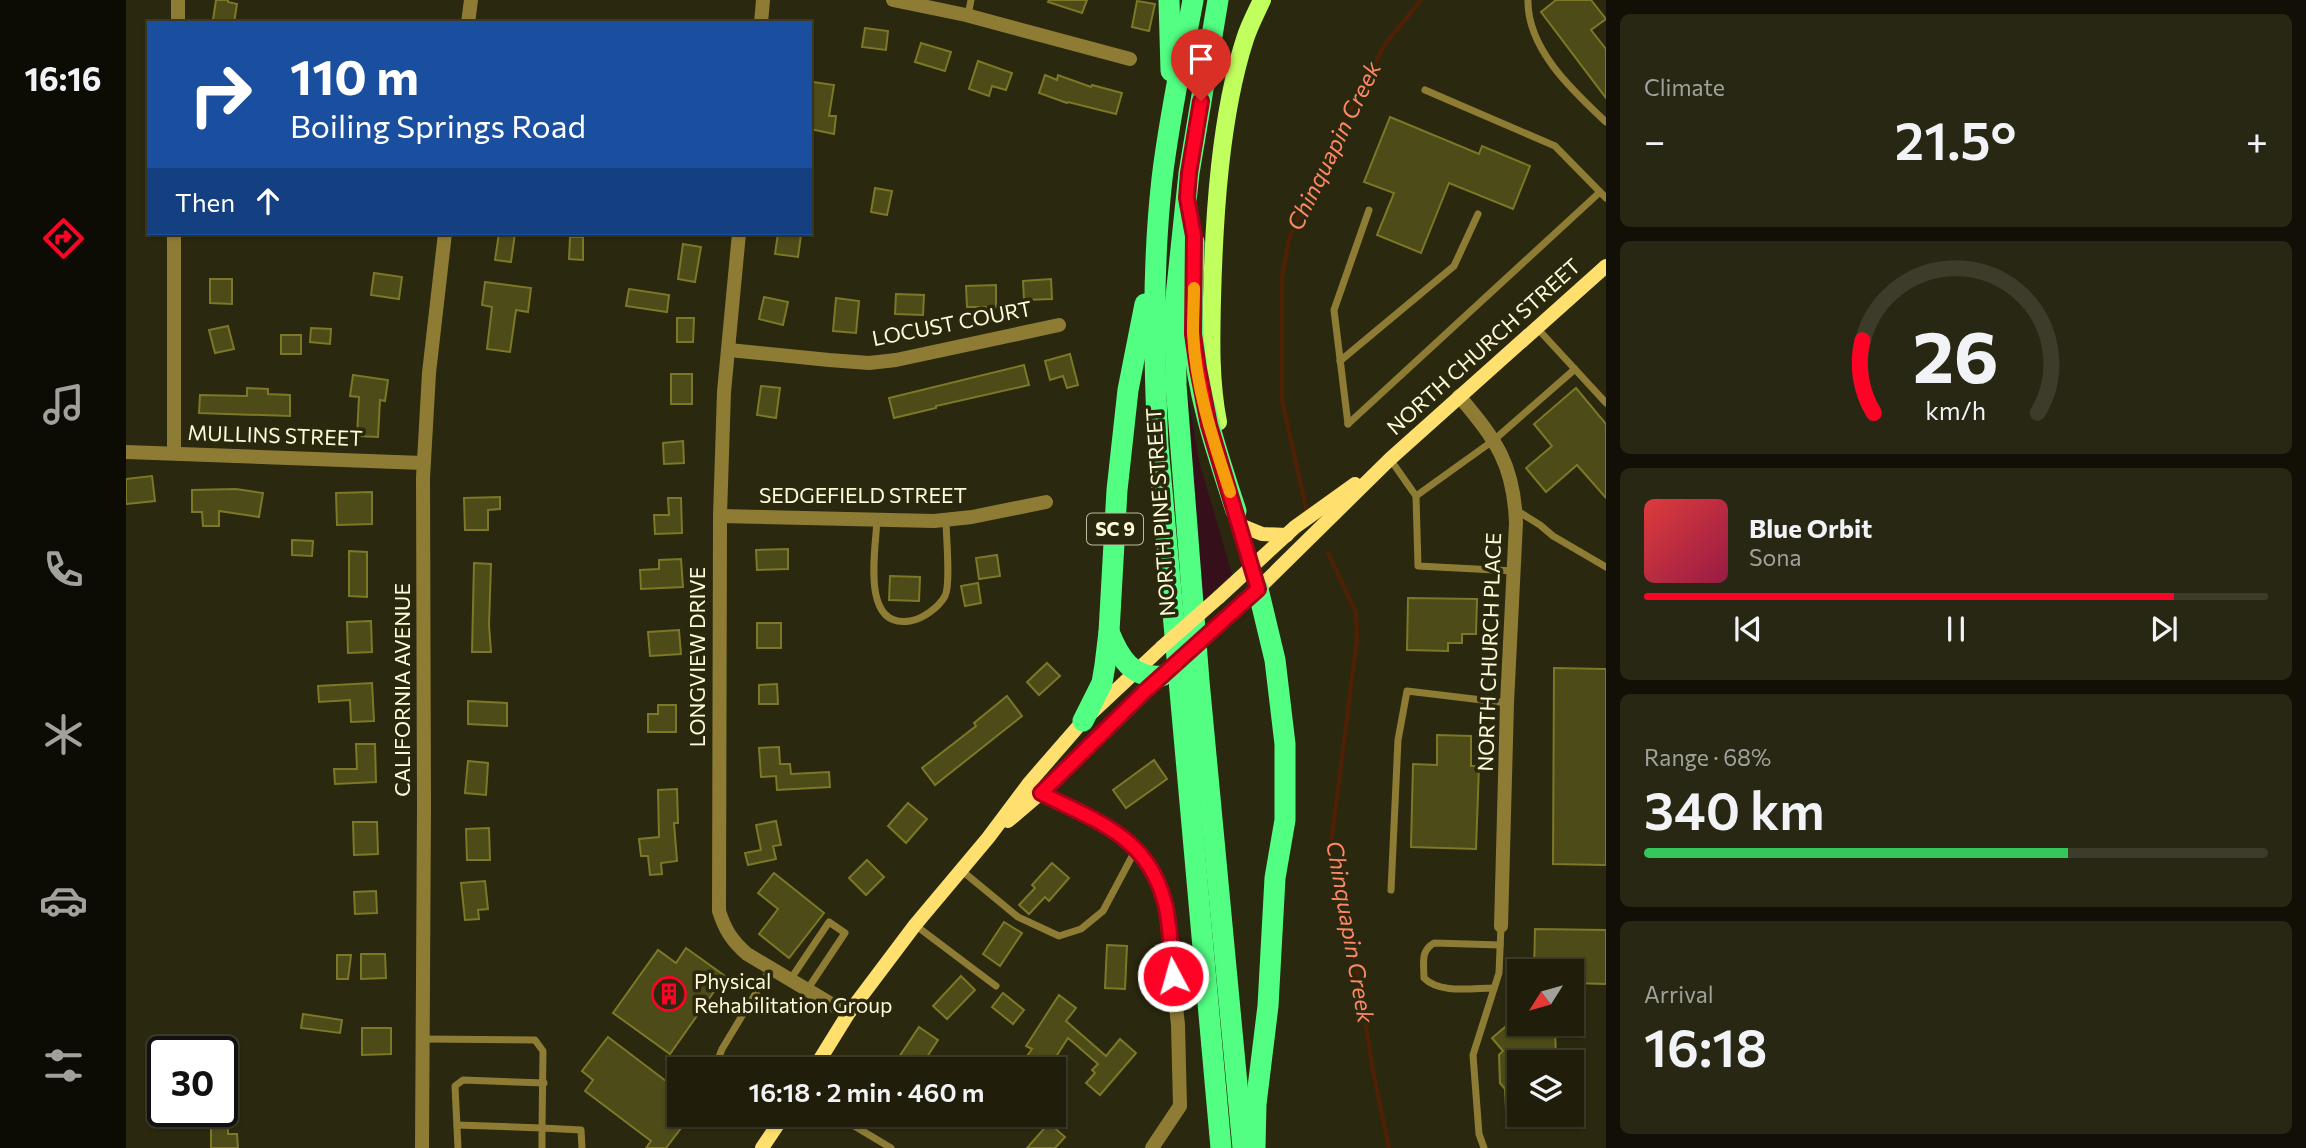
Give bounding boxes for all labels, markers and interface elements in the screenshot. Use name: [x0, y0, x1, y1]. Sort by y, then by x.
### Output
pin: [1171, 29, 1231, 101]
icon: arrive: [1182, 40, 1220, 78]
text: 110 m: [290, 45, 419, 105]
icon: right: [175, 49, 266, 140]
water label: Chinquapin Creek: [1280, 56, 1386, 235]
text: 16:16: [25, 58, 101, 98]
text: Climate: [1644, 73, 1725, 101]
text: Boiling Springs Road: [290, 105, 586, 145]
text: 21.5°: [1895, 107, 2016, 171]
text: −: [1644, 116, 1666, 163]
text: +: [2246, 116, 2268, 163]
icon: ahead: [249, 182, 287, 220]
text: Then: [175, 186, 235, 217]
icon: directions: [39, 214, 88, 263]
street label: NORTH CHURCH STREET: [1381, 253, 1585, 439]
street label: LOCUST COURT: [870, 295, 1034, 350]
text: 26: [1913, 310, 1999, 399]
icon: music: [39, 380, 88, 429]
text: km/h: [1926, 395, 1986, 425]
street label: NORTH PINE STREET: [1140, 407, 1179, 617]
street label: MULLINS STREET: [187, 419, 363, 450]
street label: SEDGEFIELD STREET: [759, 482, 967, 507]
text: Blue Orbit: [1749, 512, 1872, 543]
road number: SC 9: [1087, 514, 1143, 544]
street label: NORTH CHURCH PLACE: [1472, 532, 1505, 772]
text: Sona: [1749, 543, 1801, 571]
icon: phone: [39, 545, 88, 594]
street label: LONGVIEW DRIVE: [684, 567, 709, 747]
street label: CALIFORNIA AVENUE: [389, 583, 414, 797]
icon: previous: [1729, 610, 1767, 648]
icon: pause: [1937, 610, 1975, 648]
icon: next: [2145, 610, 2183, 648]
icon: climate: [39, 710, 88, 759]
text: Range · 68%: [1644, 743, 1771, 771]
text: 340 km: [1644, 777, 1825, 841]
water label: Chinquapin Creek: [1321, 838, 1381, 1026]
icon: car: [39, 876, 88, 925]
position arrow: [1136, 939, 1210, 1013]
north arrow: [1507, 959, 1584, 1036]
map controls: [1507, 959, 1584, 1127]
place label: Physical Rehabilitation Group: [694, 968, 892, 1017]
building icon: Physical Rehabilitation Group: [650, 975, 688, 1013]
text: Arrival: [1644, 980, 1714, 1008]
text: 16:18: [1644, 1014, 1767, 1078]
speed limit sign: 30: [147, 1036, 238, 1127]
icon: filters: [39, 1041, 88, 1090]
button: layers: [1507, 1050, 1584, 1127]
text: 16:18 · 2 min · 460 m: [749, 1076, 984, 1107]

